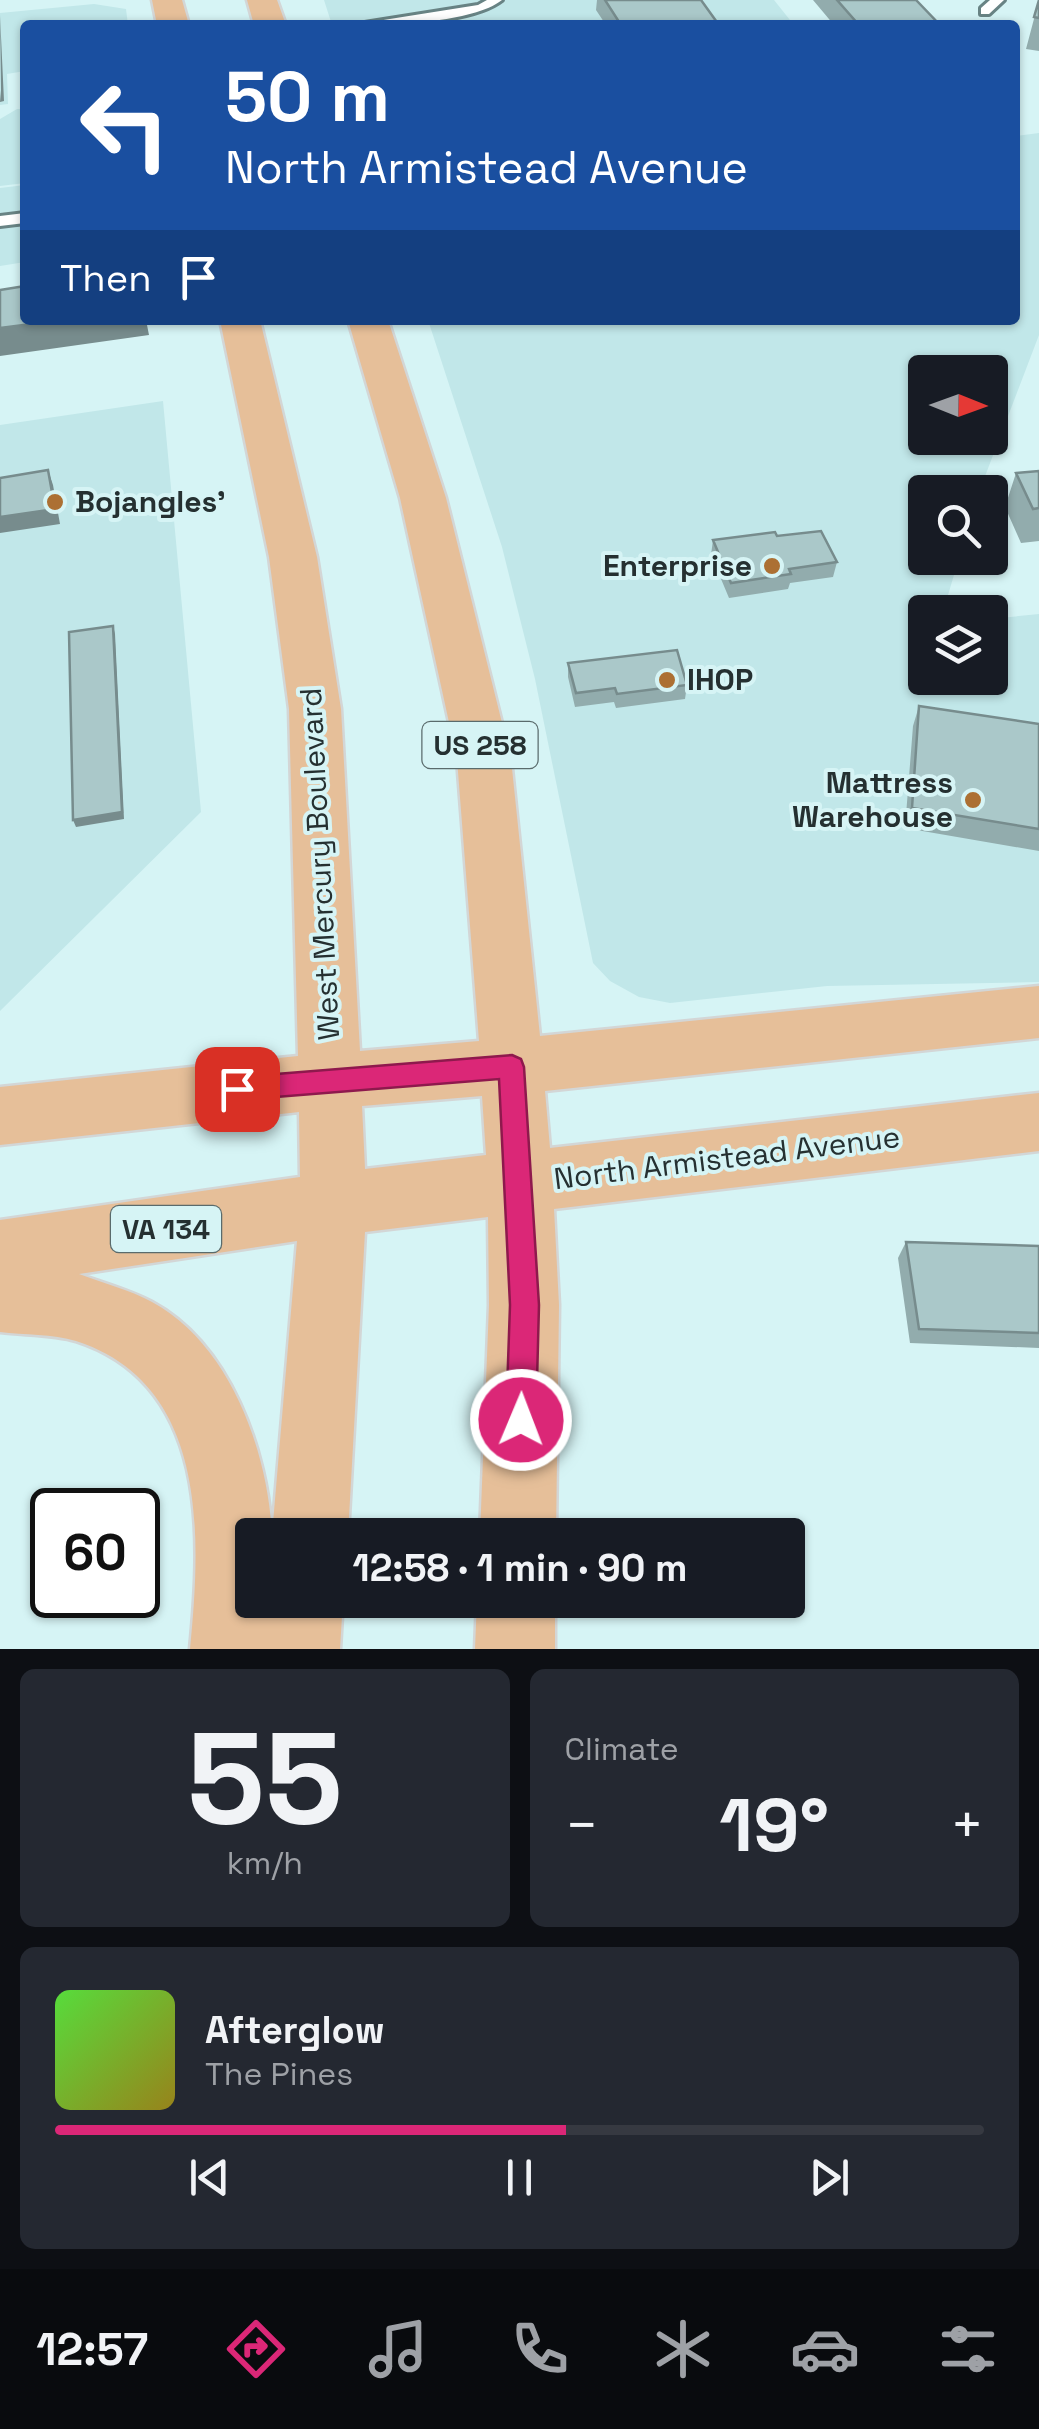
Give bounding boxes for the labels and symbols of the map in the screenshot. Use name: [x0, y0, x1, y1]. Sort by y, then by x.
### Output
north arrow: [908, 355, 1008, 455]
place label: Bojangles': [75, 482, 226, 521]
marker: Bojangles': [44, 491, 66, 513]
place label: Enterprise: [603, 546, 752, 585]
marker: Enterprise: [761, 555, 783, 577]
place label: IHOP: [687, 660, 753, 699]
marker: IHOP: [656, 669, 678, 691]
street label: West Mercury Boulevard: [291, 687, 348, 1041]
road number: US 258: [422, 722, 538, 768]
place label: Mattress Warehouse: [792, 763, 953, 836]
marker: Mattress Warehouse: [962, 789, 984, 811]
pin: [195, 1047, 280, 1132]
street label: North Armistead Avenue: [552, 1117, 902, 1198]
road number: VA 134: [111, 1206, 221, 1252]
position arrow: [469, 1368, 573, 1472]
speed limit sign: 60: [30, 1488, 160, 1618]

